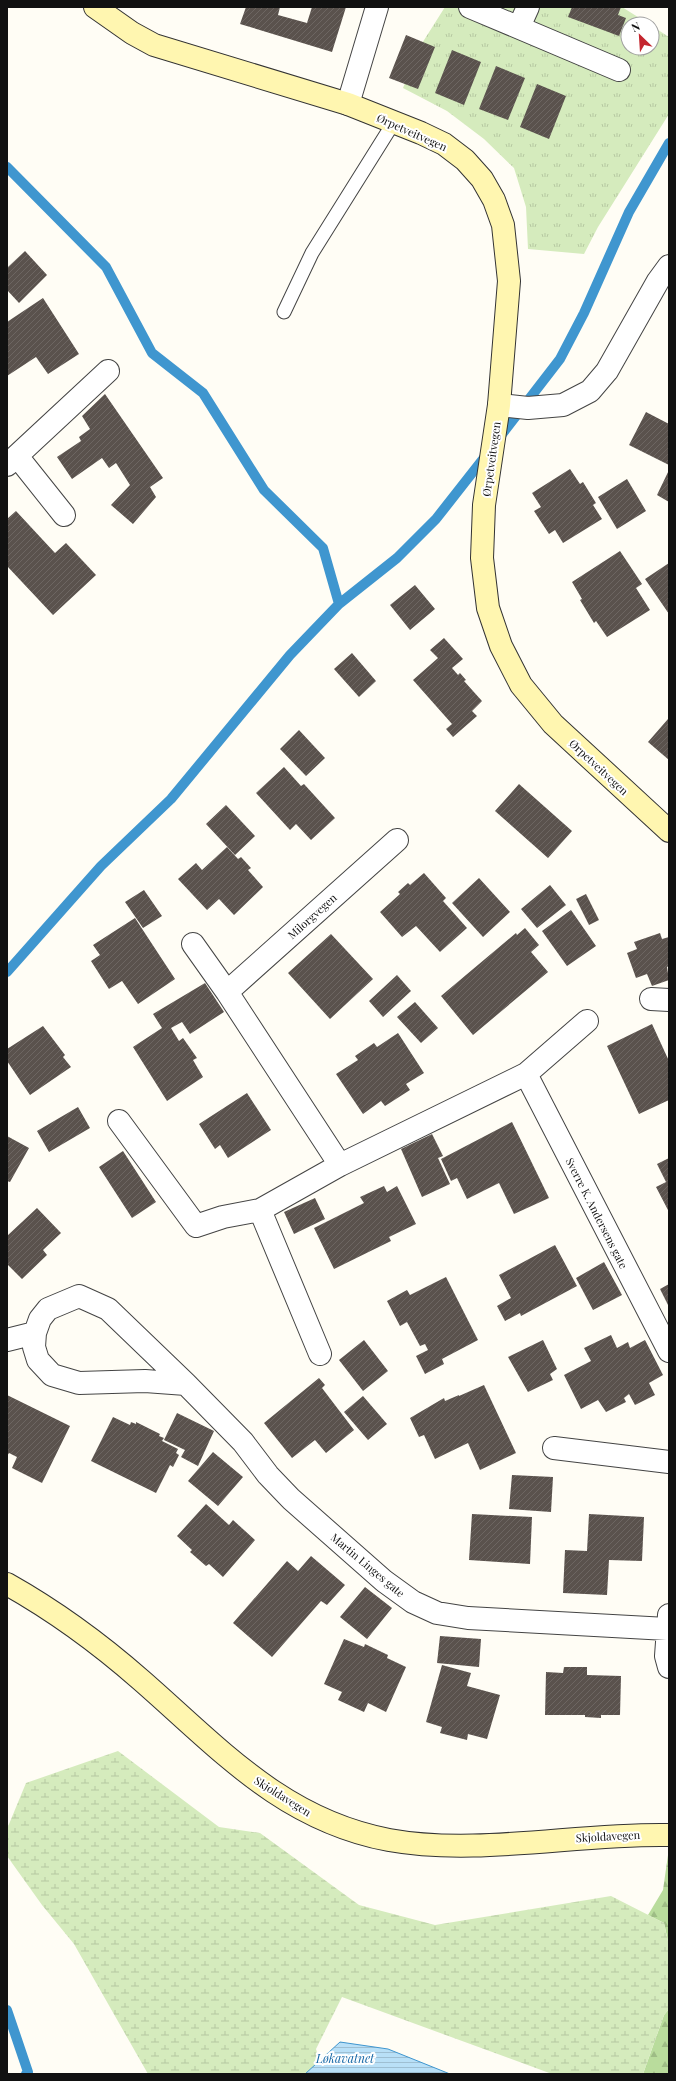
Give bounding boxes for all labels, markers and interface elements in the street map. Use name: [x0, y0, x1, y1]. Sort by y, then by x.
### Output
north arrow: [620, 16, 660, 56]
text: N: [629, 18, 642, 35]
street label: Ørpetveitvegen: [374, 110, 450, 154]
street label: Ørpetveitvegen: [478, 420, 504, 497]
street label: Ørpetveitvegen: [566, 736, 632, 799]
street label: Milorgvegen: [284, 890, 340, 942]
street label: Sverre K. Andersens gate: [562, 1155, 632, 1271]
street label: Martin Linges gate: [328, 1530, 408, 1601]
street label: Skjoldavegen: [252, 1773, 315, 1820]
street label: Skjoldavegen: [575, 1827, 641, 1845]
water label: Løkavatnet: [315, 2050, 375, 2066]

